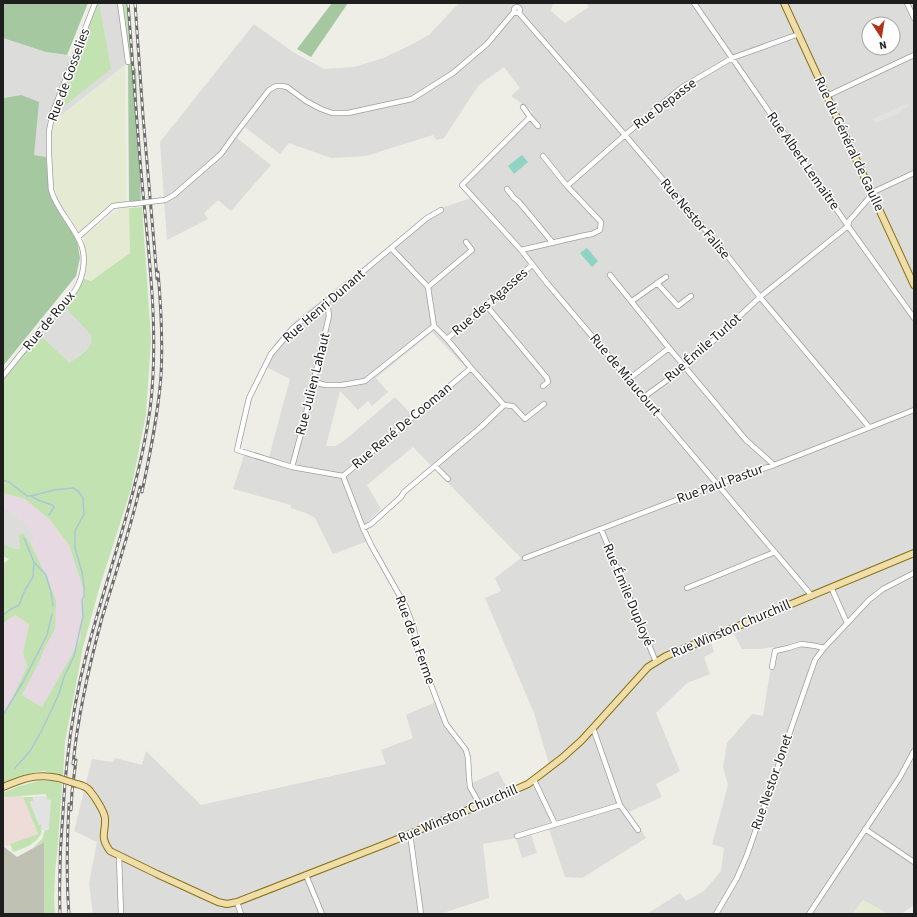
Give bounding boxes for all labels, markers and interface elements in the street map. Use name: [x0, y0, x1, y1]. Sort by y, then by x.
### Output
north arrow: [861, 16, 901, 56]
street label: Rue de Gosselies: [43, 26, 95, 124]
text: N: [878, 37, 888, 53]
street label: Rue du Général de Gaulle: [809, 73, 889, 215]
street label: Rue Depasse: [629, 74, 701, 134]
street label: Rue Albert Lemaitre: [762, 108, 844, 214]
street label: Rue Nestor Falise: [655, 174, 735, 264]
street label: Rue des Agasses: [448, 263, 532, 341]
street label: Rue Henri Dunant: [278, 264, 370, 347]
street label: Rue de Roux: [18, 286, 80, 355]
street label: Rue Émile Turlot: [660, 309, 746, 387]
street label: Rue de Miaucourt: [585, 329, 666, 421]
street label: Rue Julien Lahaut: [291, 330, 335, 437]
street label: Rue René De Cooman: [348, 378, 456, 474]
street label: Rue Paul Pastur: [674, 459, 766, 509]
street label: Rue Émile Duployé: [597, 541, 659, 649]
street label: Rue de la Ferme: [390, 593, 440, 687]
street label: Rue Winston Churchill: [668, 595, 794, 663]
street label: Rue Nestor Jonet: [746, 731, 798, 833]
street label: Rue Winston Churchill: [395, 780, 521, 848]

